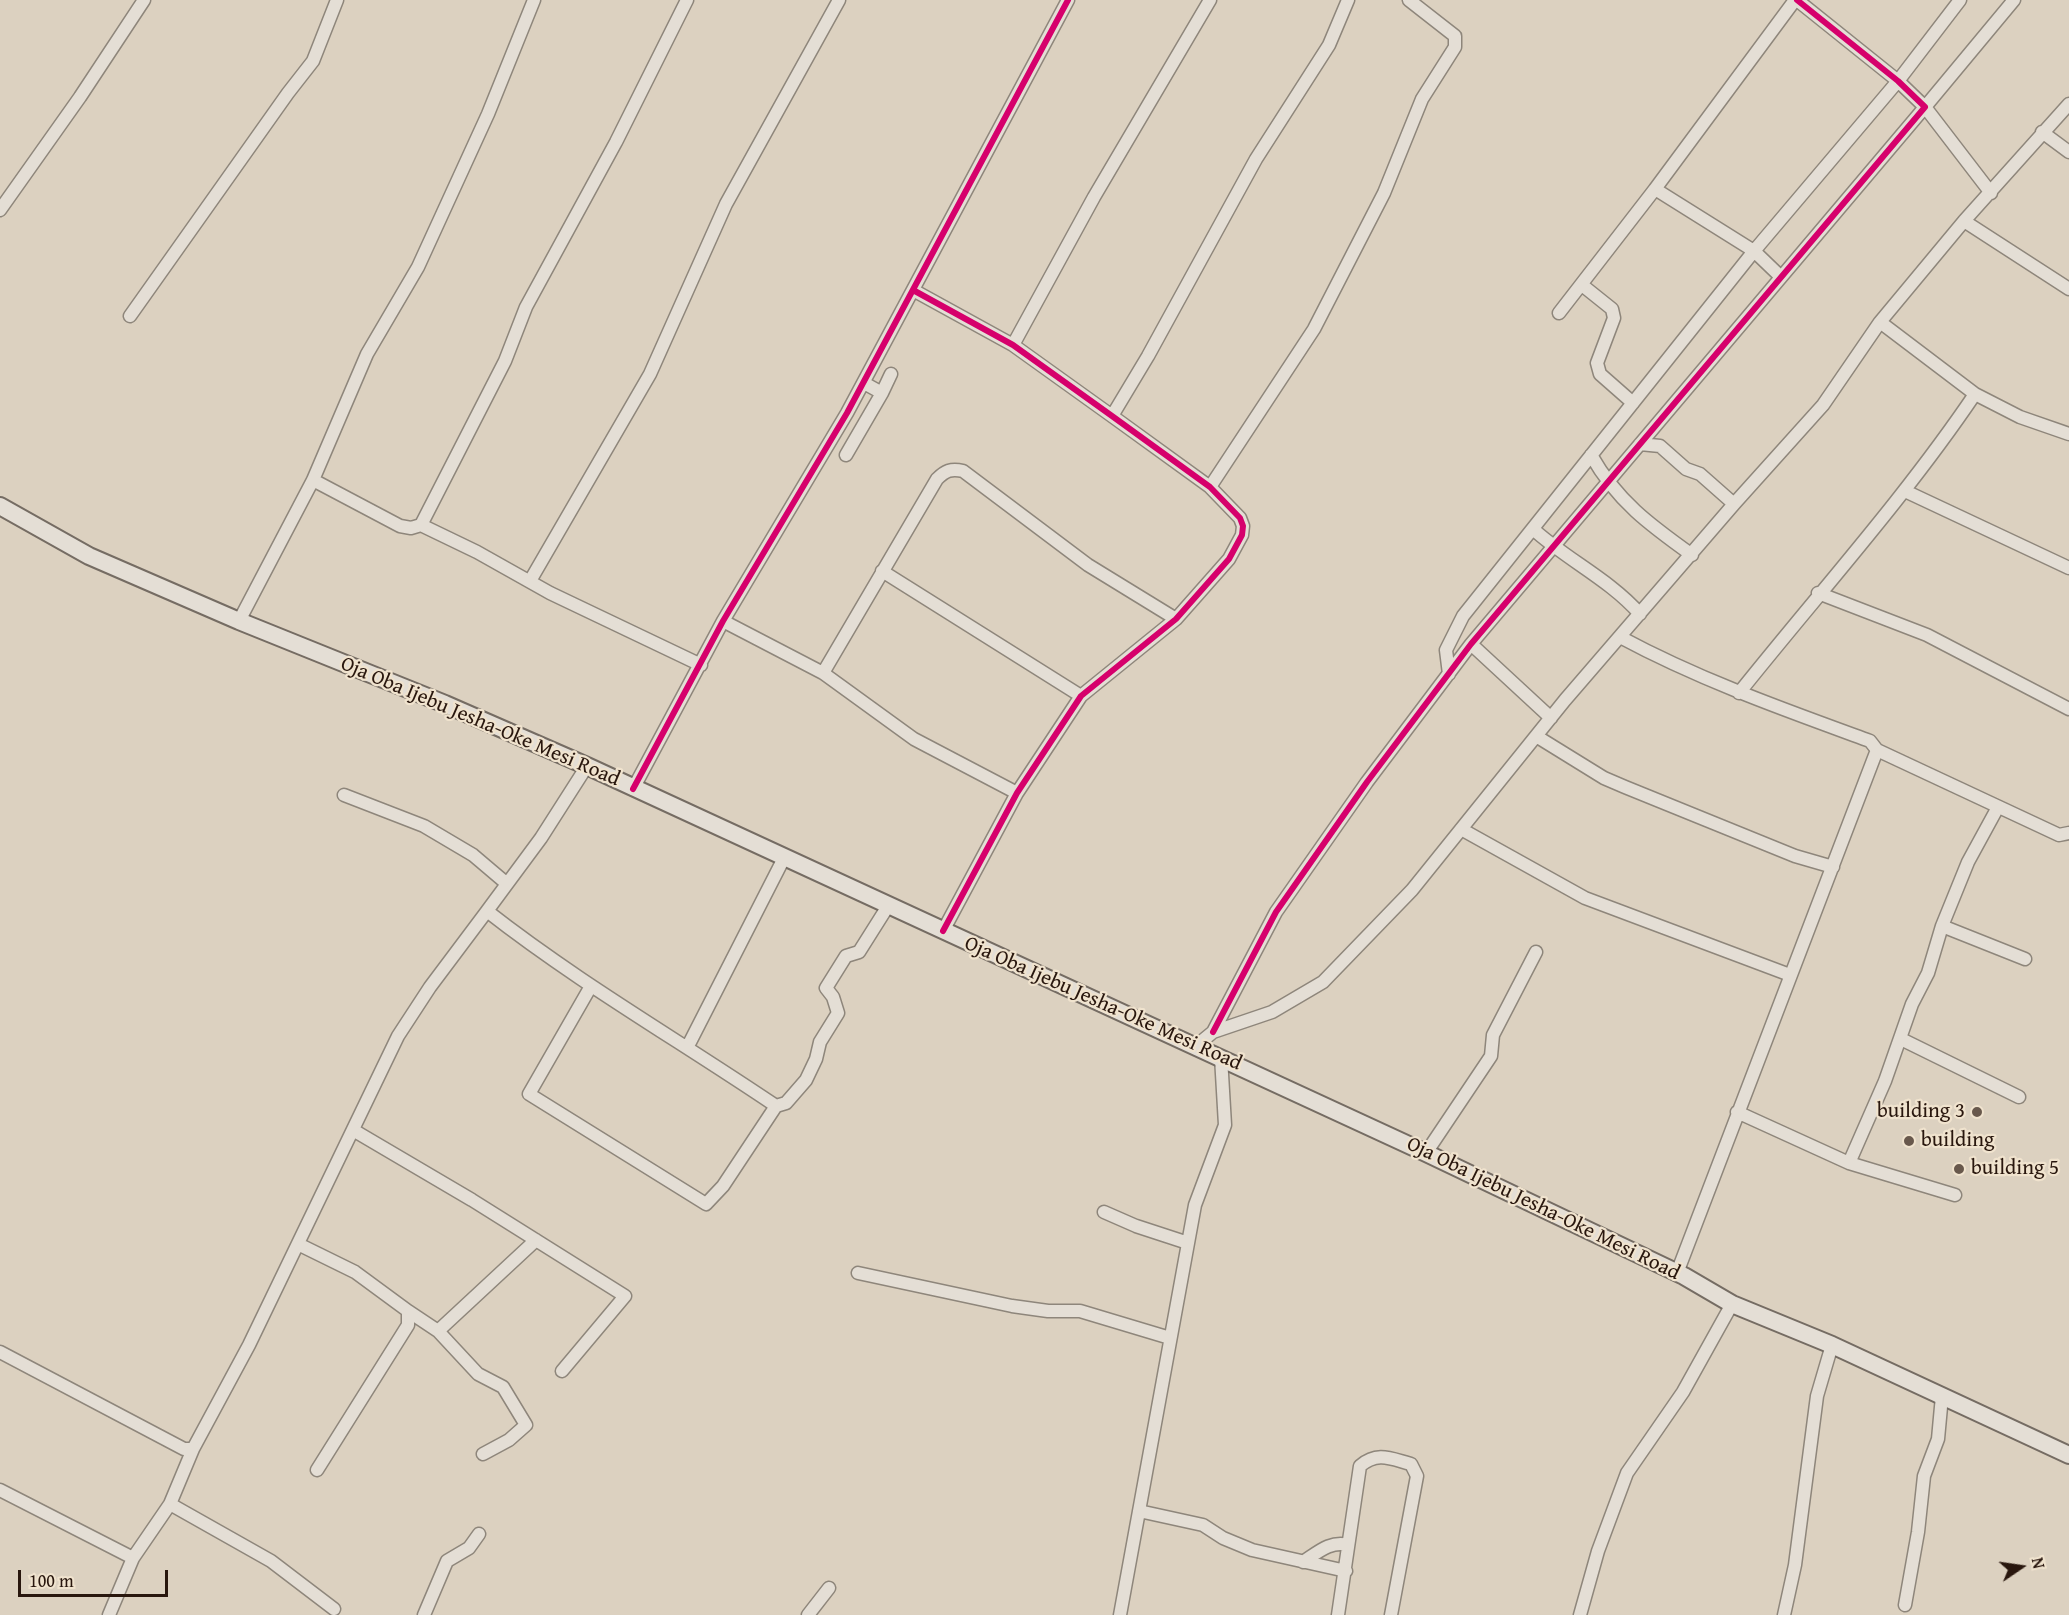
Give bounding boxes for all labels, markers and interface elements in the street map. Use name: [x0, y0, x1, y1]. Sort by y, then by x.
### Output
street label: Oja Oba Ijebu Jesha-Oke Mesi Road: [337, 652, 623, 792]
street label: Oja Oba Ijebu Jesha-Oke Mesi Road: [960, 931, 1246, 1077]
place label: building 3: [1877, 1099, 1965, 1125]
marker: building 3: [1970, 1105, 1984, 1119]
place label: building: [1921, 1128, 1994, 1154]
street label: Oja Oba Ijebu Jesha-Oke Mesi Road: [1402, 1132, 1684, 1286]
marker: building: [1902, 1134, 1916, 1148]
place label: building 5: [1971, 1156, 2059, 1182]
marker: building 5: [1952, 1162, 1966, 1176]
north arrow: [1991, 1537, 2051, 1597]
text: N: [2026, 1555, 2051, 1571]
scale bar: [21, 1558, 171, 1596]
text: 100 m: [29, 1567, 74, 1594]

